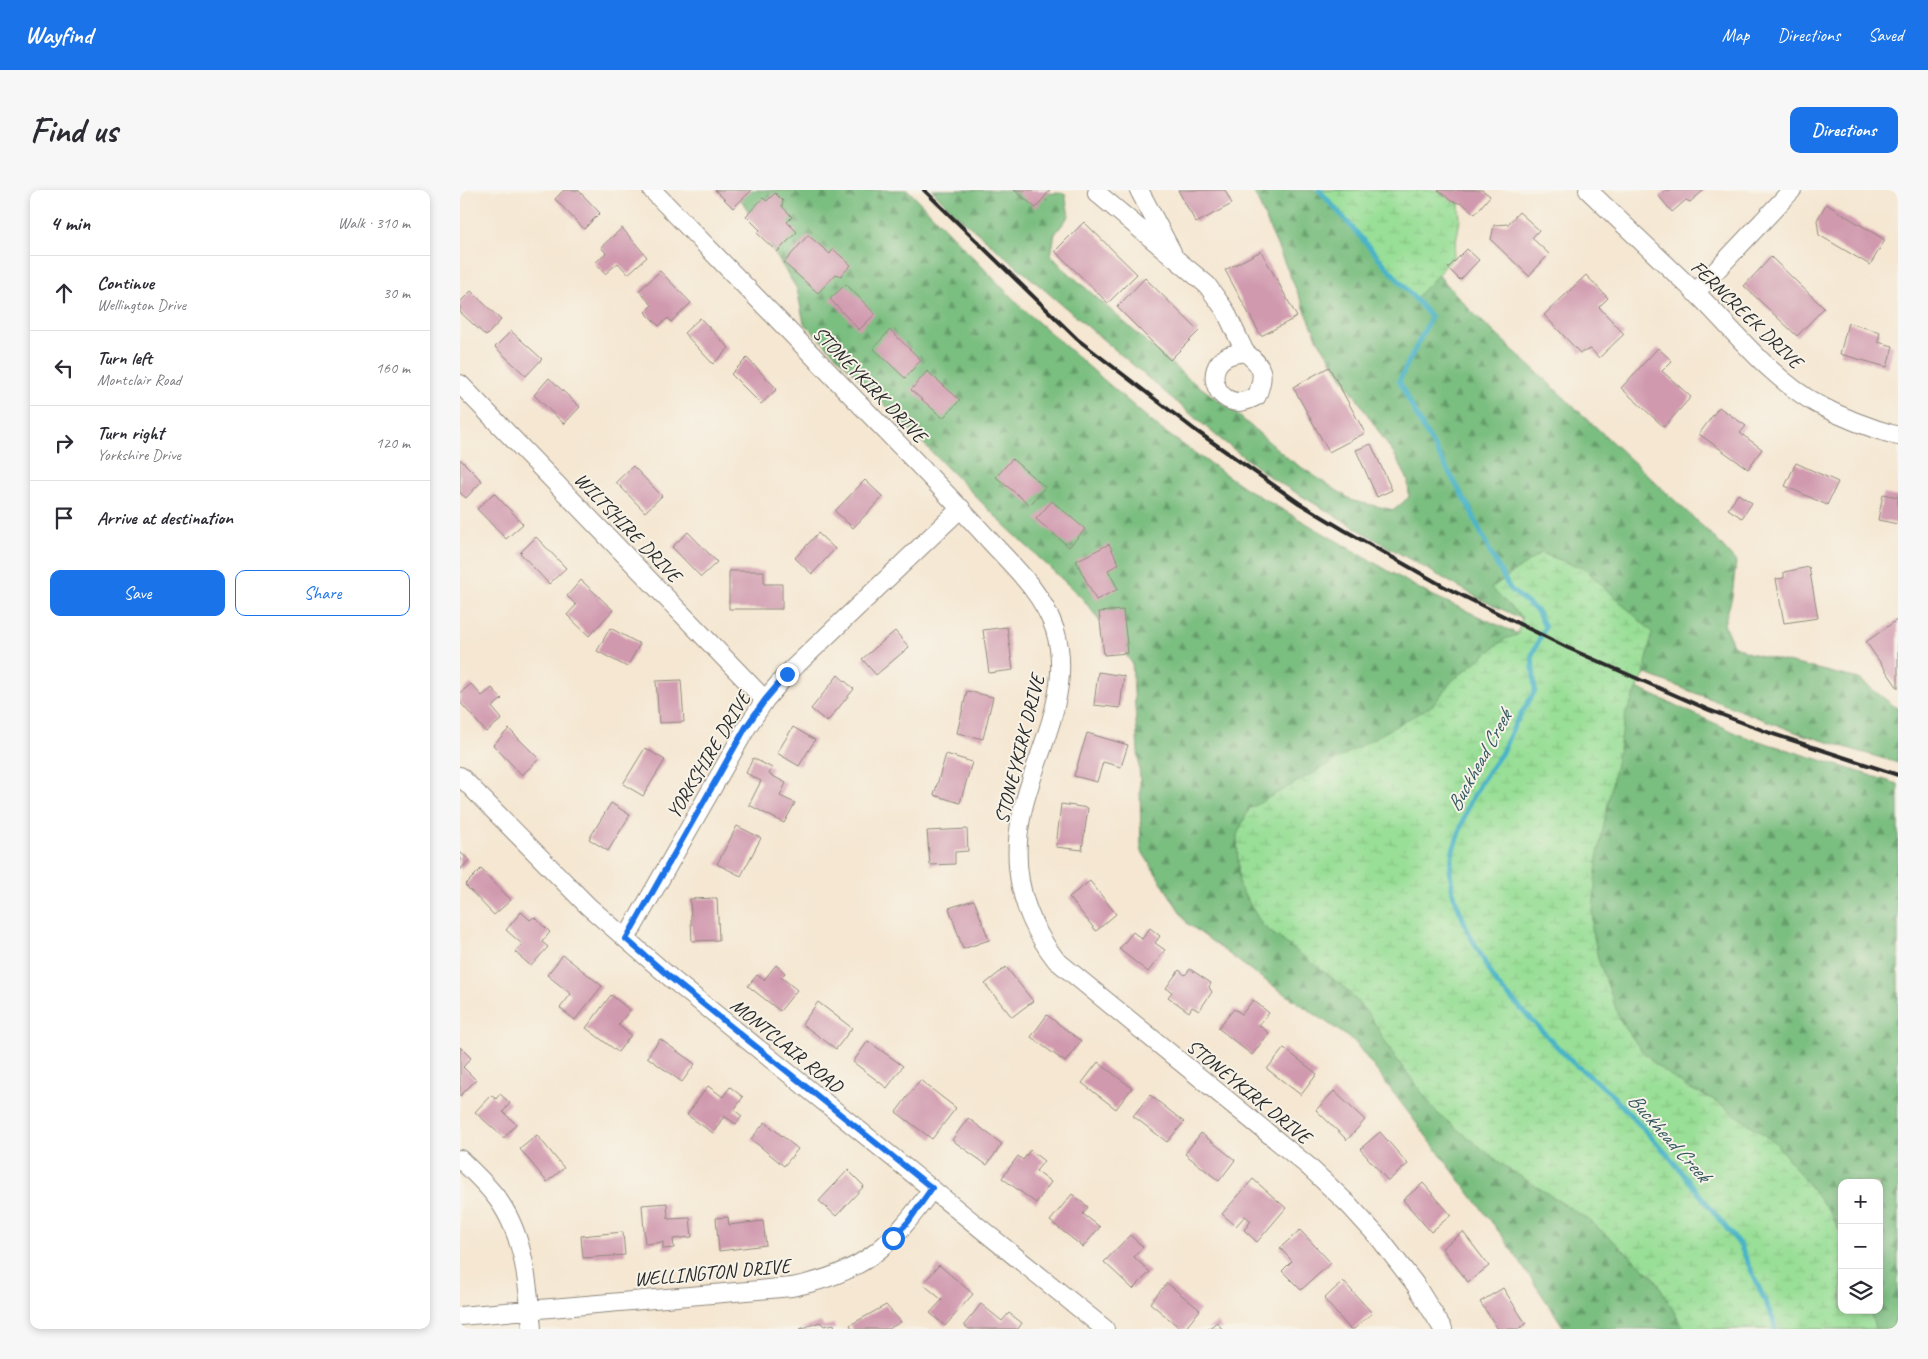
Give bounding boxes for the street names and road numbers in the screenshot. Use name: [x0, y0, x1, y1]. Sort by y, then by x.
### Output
street label: FERNCREEK DRIVE: [1686, 255, 1810, 376]
street label: STONEYKIRK DRIVE: [808, 321, 934, 450]
street label: WILTSHIRE DRIVE: [569, 467, 689, 590]
street label: STONEYKIRK DRIVE: [989, 669, 1051, 826]
street label: YORKSHIRE DRIVE: [661, 685, 758, 823]
street label: MONTCLAIR ROAD: [725, 992, 849, 1099]
street label: STONEYKIRK DRIVE: [1181, 1034, 1318, 1151]
street label: WELLINGTON DRIVE: [633, 1253, 794, 1292]

